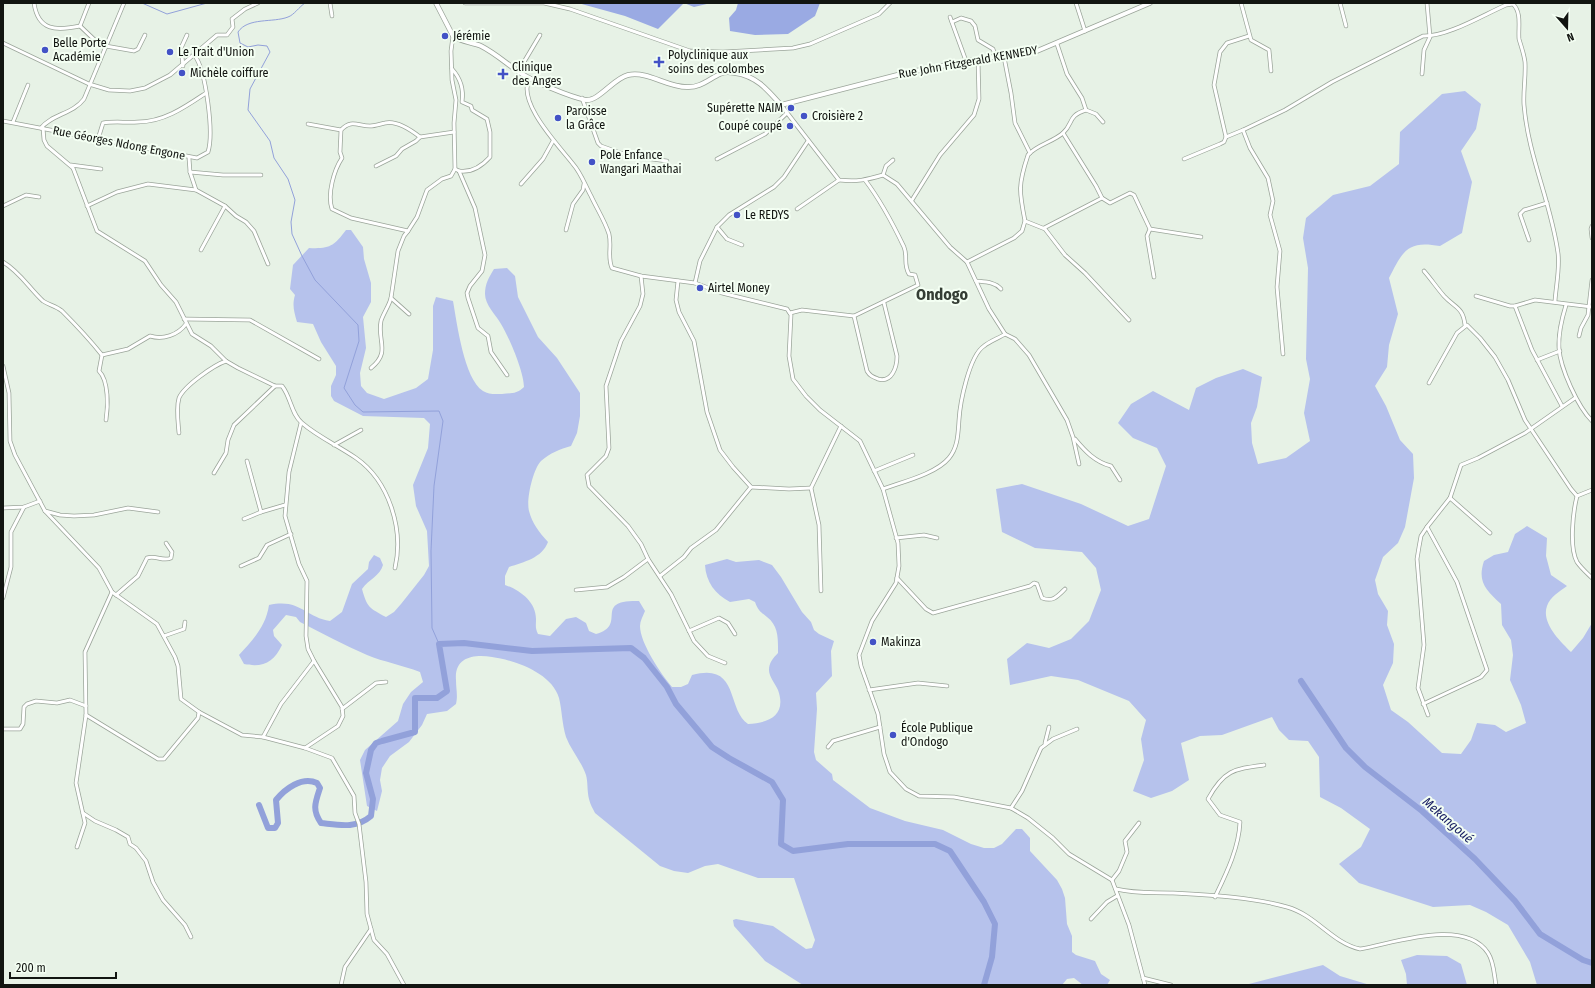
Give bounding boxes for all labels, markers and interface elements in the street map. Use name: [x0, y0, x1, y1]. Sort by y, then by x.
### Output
north arrow: [1547, 8, 1587, 48]
place label: Jérémie: [453, 29, 490, 43]
text: N: [1565, 30, 1576, 44]
marker: Jérémie: [440, 31, 450, 41]
place label: Belle Porte Académie: [53, 36, 107, 64]
street label: Rue John Fitzgerald KENNEDY: [897, 43, 1039, 81]
marker: Belle Porte Académie: [40, 45, 50, 55]
place label: Le Trait d'Union: [178, 45, 254, 59]
marker: Le Trait d'Union: [165, 47, 175, 57]
place label: Polyclinique aux soins des colombes: [668, 48, 764, 76]
marker: Polyclinique aux soins des colombes: [653, 56, 665, 68]
place label: Clinique des Anges: [512, 60, 561, 88]
place label: Michèle coiffure: [190, 66, 269, 80]
marker: Michèle coiffure: [177, 68, 187, 78]
marker: Clinique des Anges: [497, 68, 509, 80]
place label: Supérette NAIM: [707, 101, 783, 115]
marker: Supérette NAIM: [786, 103, 796, 113]
place label: Paroisse la Grâce: [566, 104, 607, 132]
place label: Croisière 2: [812, 109, 863, 123]
marker: Croisière 2: [799, 111, 809, 121]
marker: Paroisse la Grâce: [553, 113, 563, 123]
place label: Coupé coupé: [719, 119, 782, 133]
marker: Coupé coupé: [785, 121, 795, 131]
street label: Rue Géorges Ndong Engone: [52, 123, 187, 163]
place label: Pole Enfance Wangari Maathai: [600, 148, 682, 176]
marker: Pole Enfance Wangari Maathai: [587, 157, 597, 167]
place label: Le REDYS: [745, 208, 789, 222]
marker: Le REDYS: [732, 210, 742, 220]
place label: Airtel Money: [708, 281, 770, 295]
marker: Airtel Money: [695, 283, 705, 293]
district label: Ondogo: [916, 285, 968, 304]
place label: Makinza: [881, 635, 921, 649]
marker: Makinza: [868, 637, 878, 647]
place label: École Publique d'Ondogo: [901, 720, 973, 749]
marker: École Publique d'Ondogo: [888, 730, 898, 740]
water label: Mekangoué: [1420, 794, 1476, 846]
scale bar: [10, 954, 116, 980]
text: 200 m: [16, 961, 46, 975]

